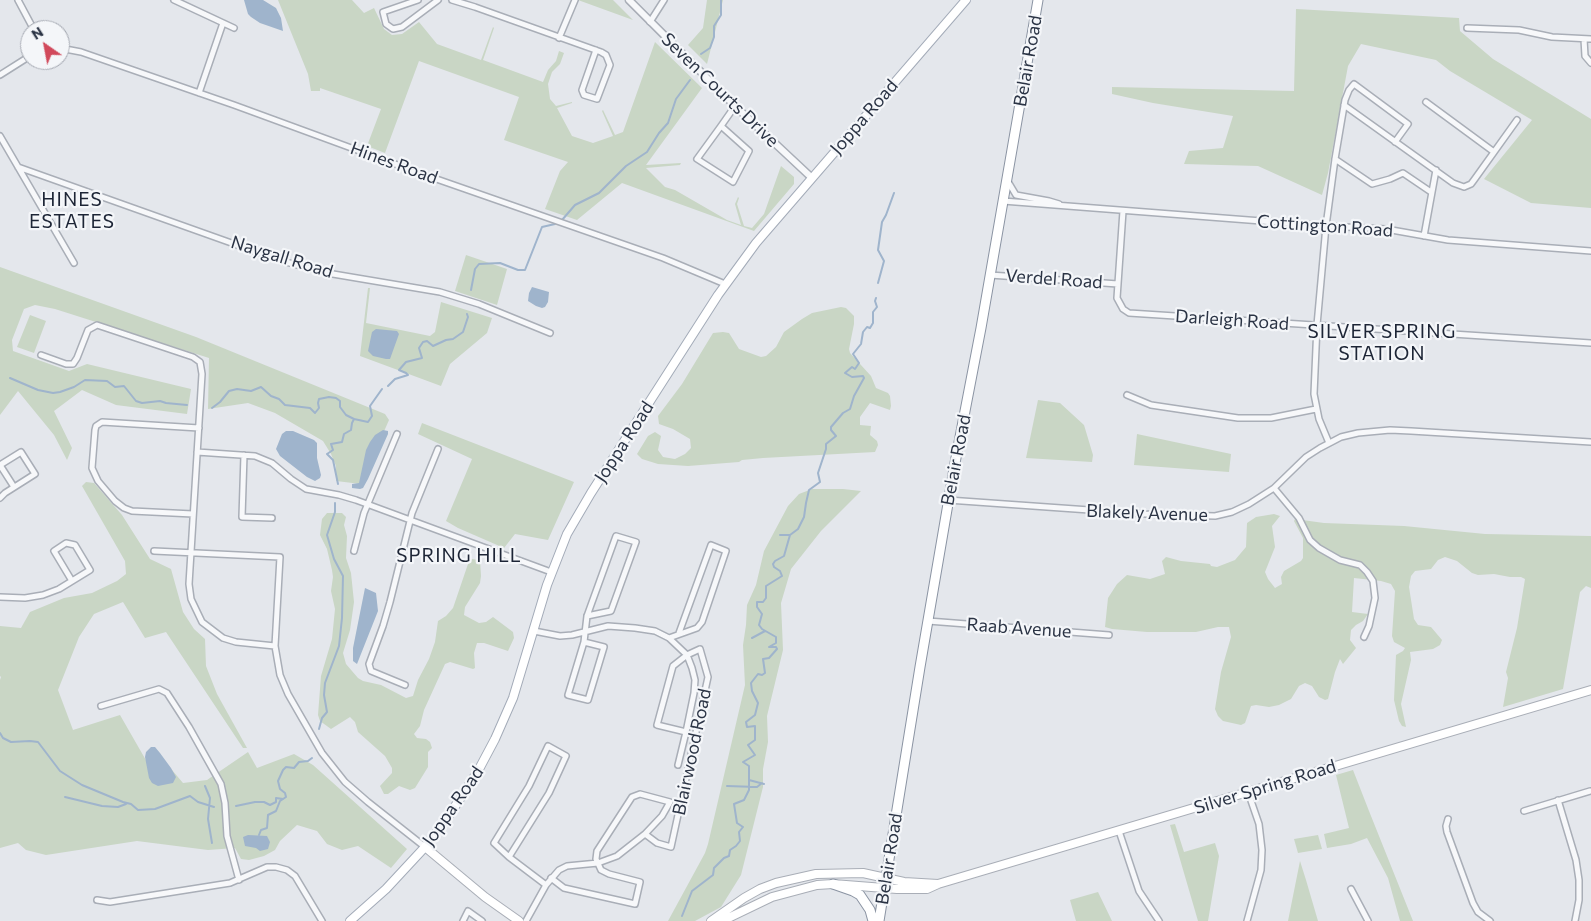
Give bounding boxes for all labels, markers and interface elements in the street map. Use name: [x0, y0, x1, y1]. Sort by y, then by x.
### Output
street label: Belair Road: [1009, 14, 1047, 108]
north arrow: [20, 20, 70, 70]
text: N: [28, 23, 46, 43]
street label: Seven Courts Drive: [657, 28, 783, 152]
street label: Joppa Road: [826, 75, 902, 159]
street label: Hines Road: [347, 137, 441, 189]
district label: HINES ESTATES: [28, 189, 116, 233]
street label: Cottington Road: [1256, 210, 1394, 242]
street label: Naygall Road: [228, 231, 336, 283]
street label: Verdel Road: [1005, 265, 1103, 293]
street label: Darleigh Road: [1174, 305, 1290, 335]
district label: SILVER SPRING STATION: [1306, 321, 1458, 365]
street label: Joppa Road: [590, 397, 658, 487]
street label: Belair Road: [937, 413, 975, 507]
street label: Blakely Avenue: [1086, 500, 1208, 526]
district label: SPRING HILL: [395, 545, 523, 567]
street label: Raab Avenue: [966, 614, 1072, 642]
street label: Blairwood Road: [668, 687, 716, 817]
street label: Silver Spring Road: [1191, 755, 1339, 819]
street label: Joppa Road: [418, 762, 488, 850]
street label: Belair Road: [871, 812, 907, 906]

